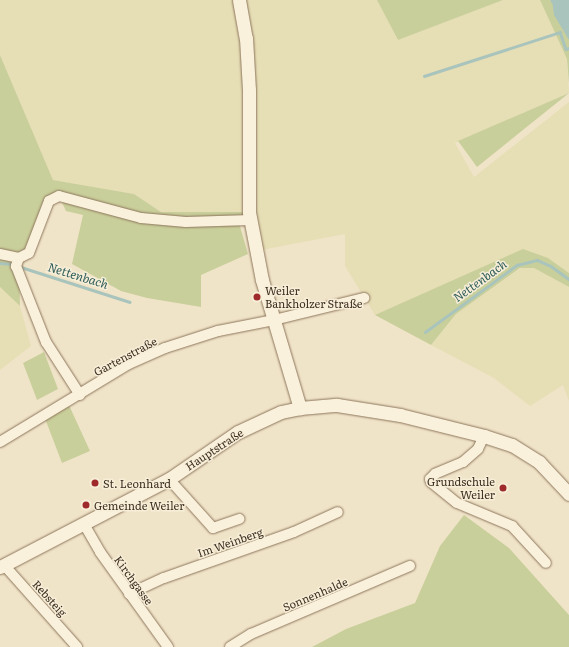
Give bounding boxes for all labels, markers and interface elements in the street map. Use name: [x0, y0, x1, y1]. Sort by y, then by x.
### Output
water label: Nettenbach: [451, 257, 509, 305]
water label: Nettenbach: [46, 260, 110, 292]
place label: Weiler Bankholzer Straße: [265, 284, 363, 310]
marker: Weiler Bankholzer Straße: [252, 292, 262, 302]
street label: Gartenstraße: [91, 334, 159, 378]
street label: Hauptstraße: [183, 425, 245, 473]
place label: Grundschule Weiler: [427, 475, 495, 501]
place label: St. Leonhard: [103, 476, 171, 490]
marker: St. Leonhard: [90, 478, 100, 488]
marker: Grundschule Weiler: [498, 483, 508, 493]
place label: Gemeinde Weiler: [94, 498, 184, 512]
marker: Gemeinde Weiler: [81, 500, 91, 510]
street label: Im Weinberg: [196, 525, 264, 559]
street label: Kirchgasse: [112, 553, 156, 607]
street label: Sonnenhalde: [281, 574, 349, 614]
street label: Rebsteig: [30, 577, 70, 619]

